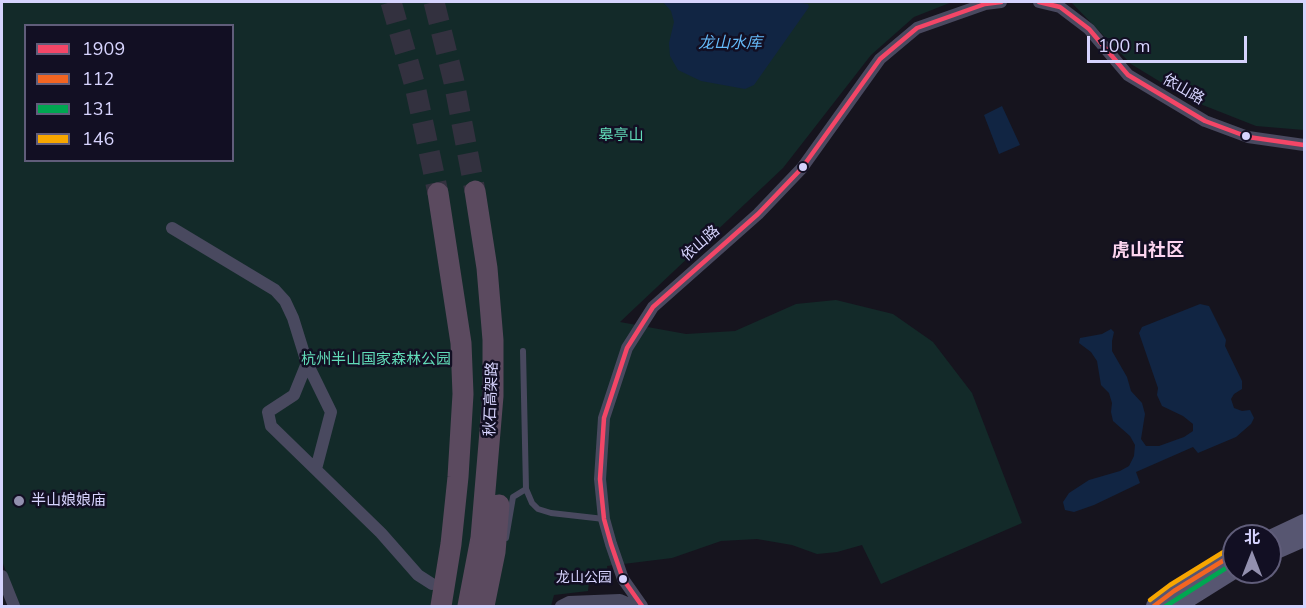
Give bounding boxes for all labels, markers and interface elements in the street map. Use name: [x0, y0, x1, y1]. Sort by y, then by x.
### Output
legend: [24, 24, 234, 162]
scale bar: [1090, 24, 1250, 62]
water label: 龙山水库: [698, 34, 762, 54]
text: 100 m: [1098, 34, 1150, 58]
text: 1909: [82, 37, 125, 61]
text: 112: [82, 67, 114, 91]
street label: 依山路: [1159, 71, 1207, 109]
text: 131: [82, 97, 114, 121]
text: 146: [82, 127, 114, 151]
park label: 皋亭山: [599, 127, 643, 145]
unlabelled marker: [1240, 130, 1252, 142]
unlabelled marker: [797, 161, 809, 173]
street label: 依山路: [678, 222, 724, 266]
district label: 虎山社区: [1112, 241, 1184, 263]
park label: 杭州半山国家森林公园: [301, 351, 451, 369]
street label: 秋石高架路: [482, 361, 502, 437]
place label: 半山娘娘庙: [31, 492, 106, 510]
marker: 半山娘娘庙: [12, 494, 26, 508]
north arrow: [1222, 524, 1282, 584]
text: 北: [1244, 527, 1260, 549]
place label: 龙山公园: [556, 571, 612, 587]
marker: 龙山公园: [617, 573, 629, 585]

